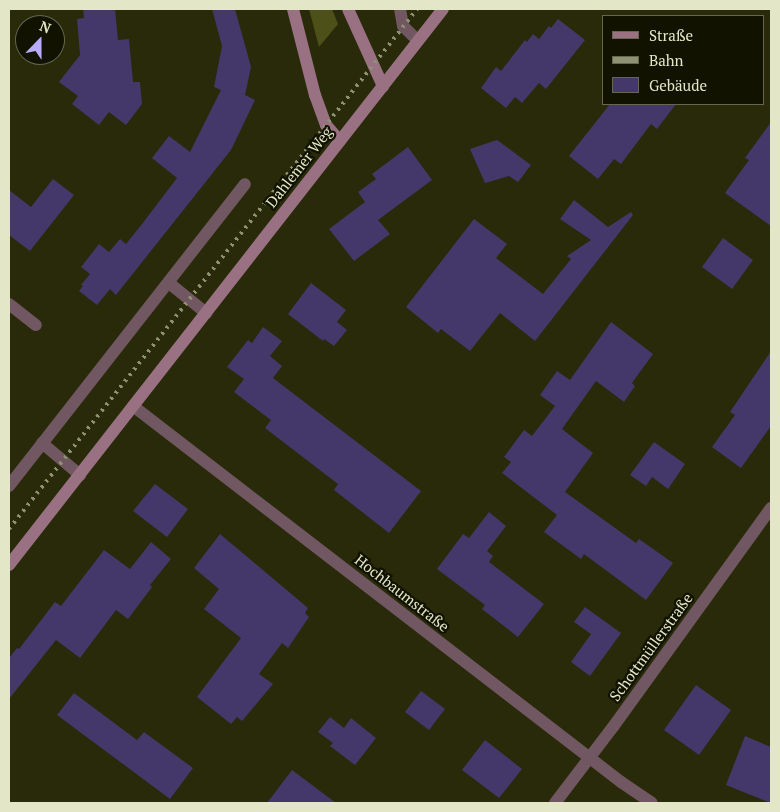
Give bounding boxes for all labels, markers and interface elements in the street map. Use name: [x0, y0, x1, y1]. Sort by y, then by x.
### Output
north arrow: [15, 15, 65, 65]
legend: [602, 15, 765, 105]
text: N: [37, 16, 54, 37]
text: Straße: [649, 25, 693, 45]
text: Bahn: [649, 50, 684, 70]
text: Gebäude: [649, 75, 707, 95]
street label: Dahlemer Weg: [262, 123, 336, 211]
street label: Hochbaumstraße: [351, 551, 453, 635]
street label: Schottmüllerstraße: [606, 589, 696, 705]

